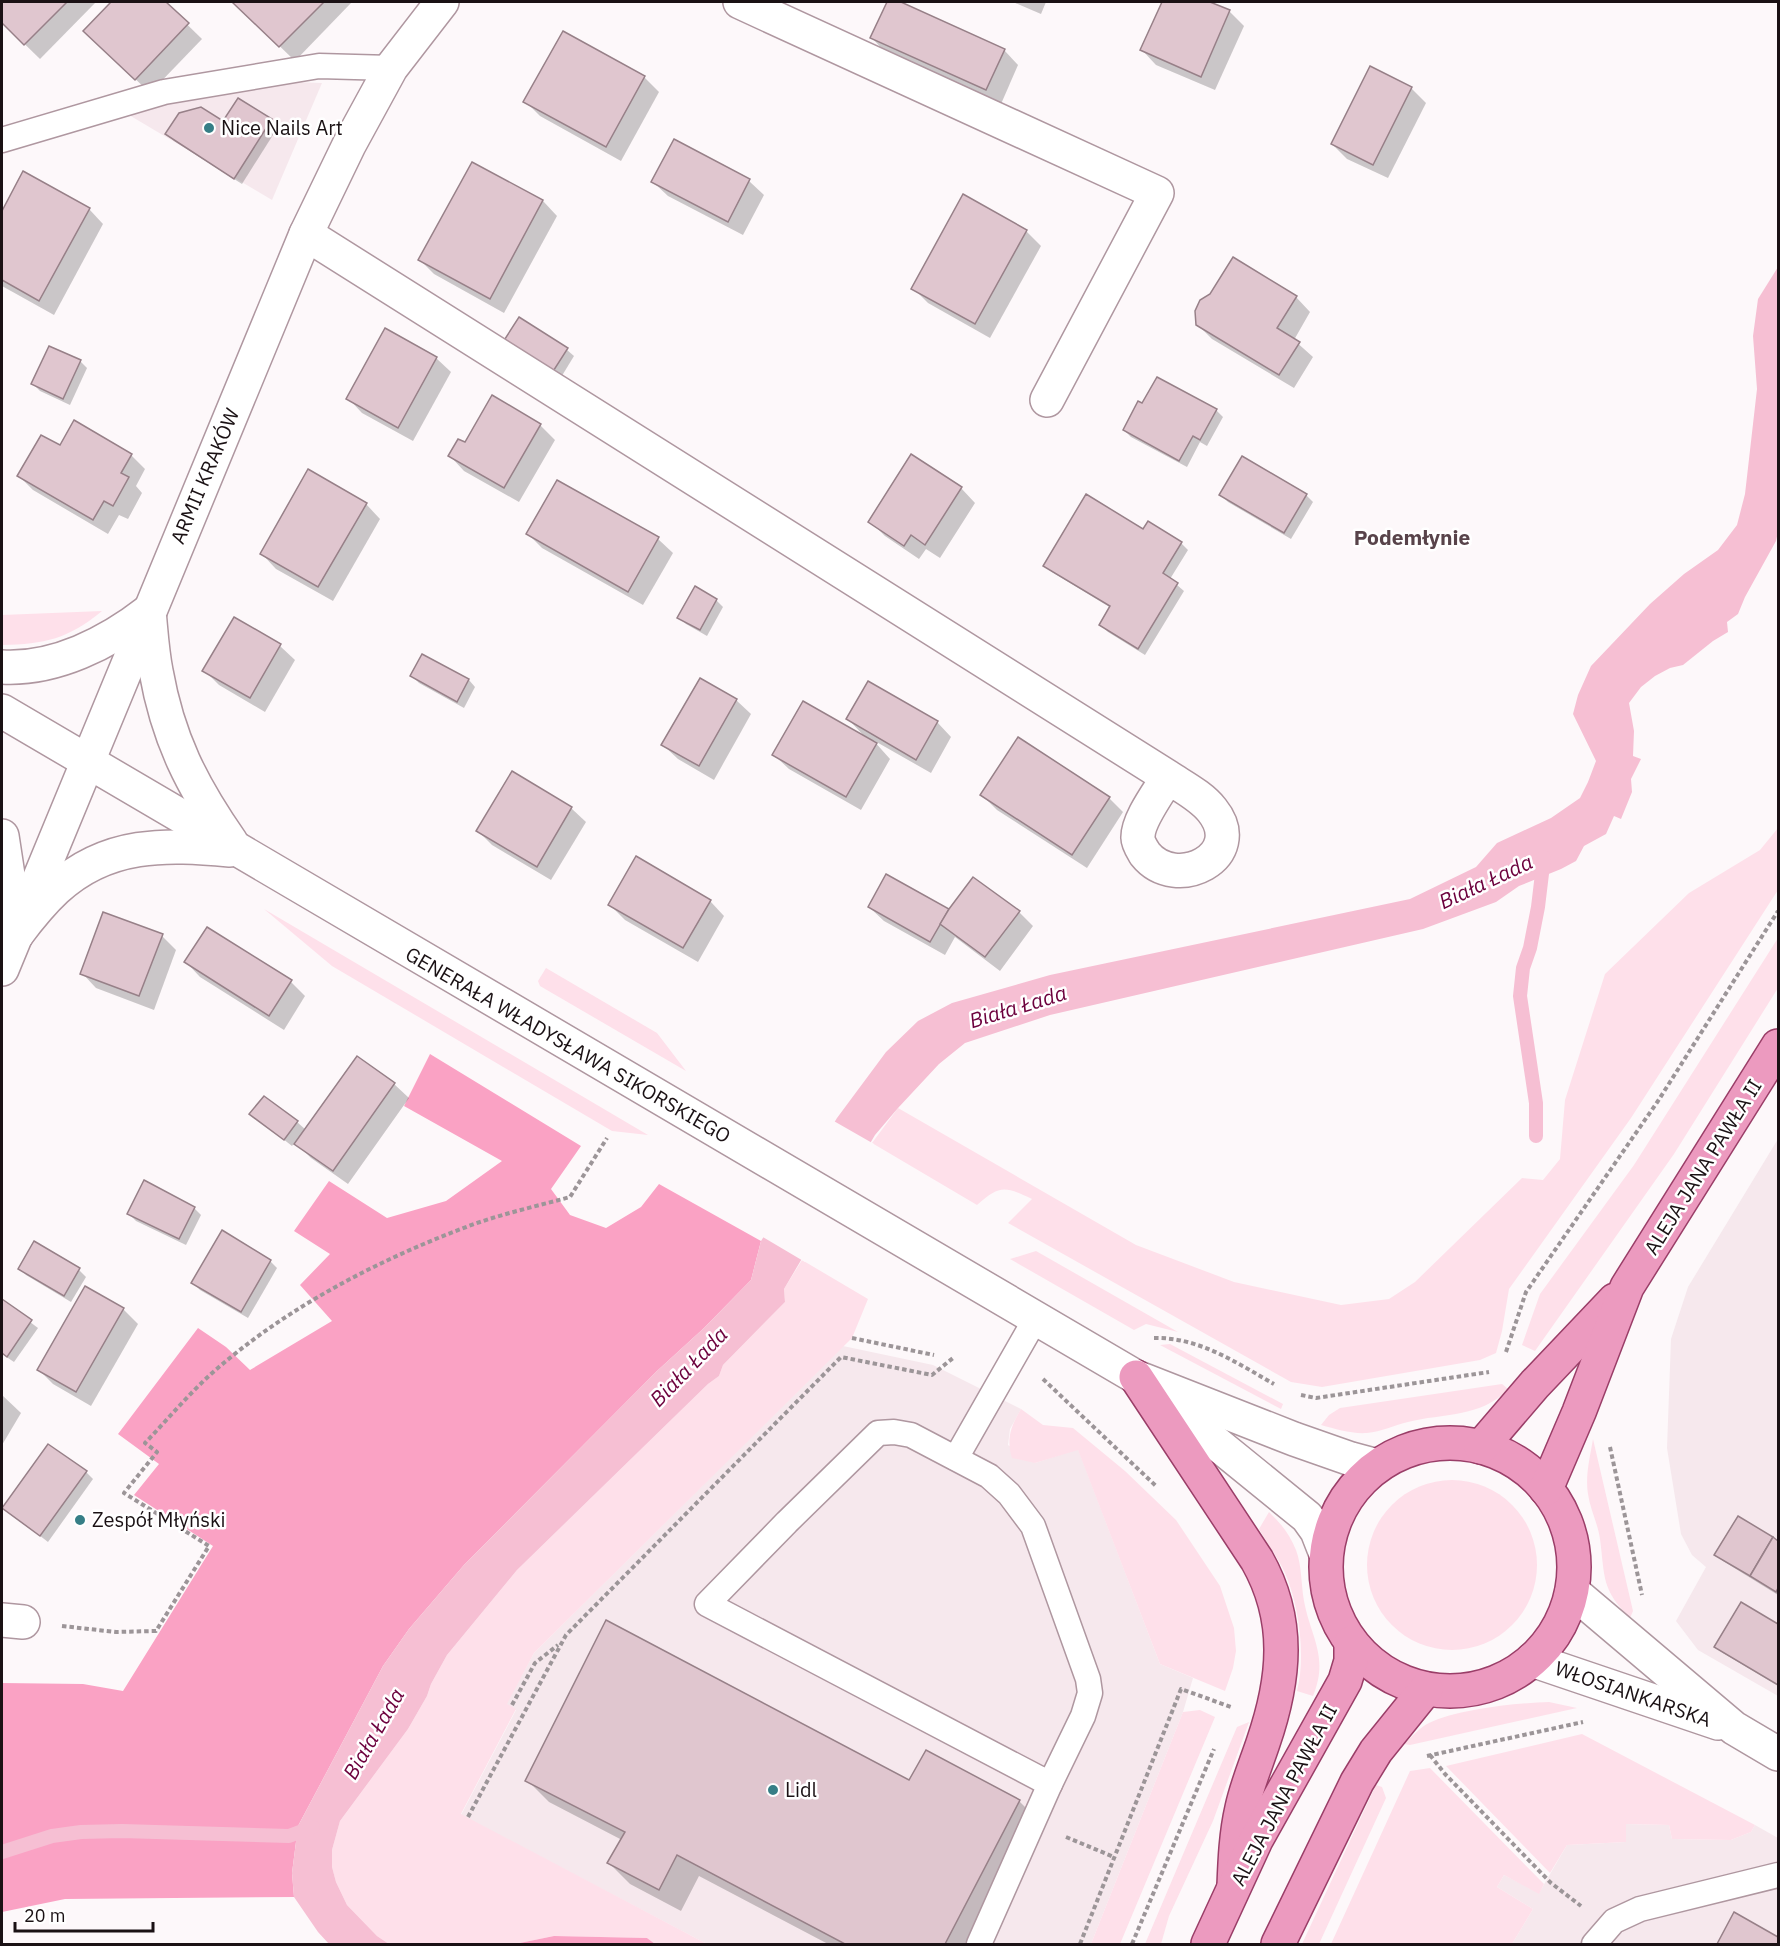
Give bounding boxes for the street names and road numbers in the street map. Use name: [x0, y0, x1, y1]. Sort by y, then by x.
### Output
street label: ARMII KRAKÓW: [164, 404, 245, 548]
street label: GENERAŁA WŁADYSŁAWA SIKORSKIEGO: [401, 940, 736, 1149]
street label: ALEJA JANA PAWŁA II: [1638, 1074, 1768, 1260]
street label: WŁOSIANKARSKA: [1551, 1654, 1715, 1733]
street label: ALEJA JANA PAWŁA II: [1224, 1699, 1343, 1890]

